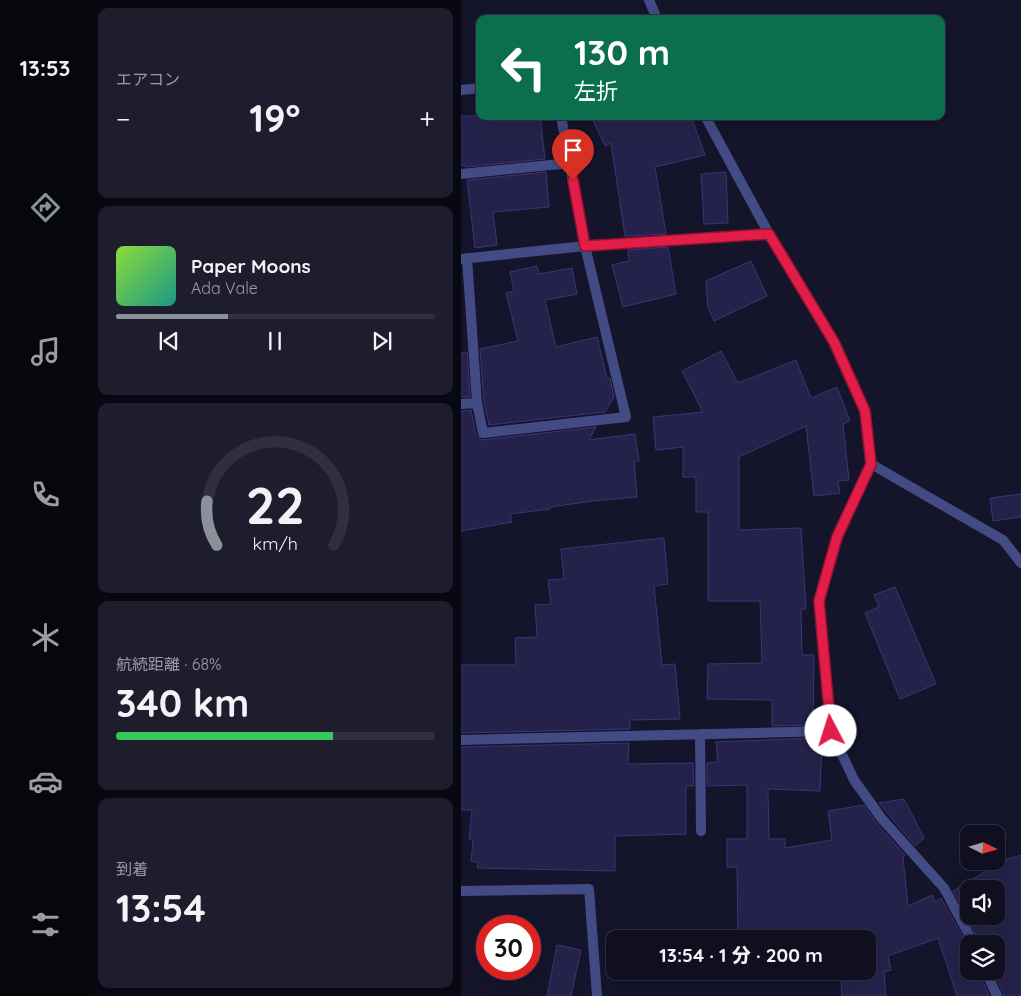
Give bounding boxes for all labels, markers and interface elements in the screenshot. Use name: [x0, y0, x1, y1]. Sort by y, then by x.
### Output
text: 130 m: [574, 30, 670, 74]
icon: left: [491, 35, 556, 100]
text: 13:53: [20, 54, 70, 82]
text: エアコン: [116, 69, 180, 89]
text: 左折: [574, 77, 618, 105]
text: 19°: [249, 94, 301, 142]
text: −: [116, 101, 131, 136]
text: +: [419, 101, 435, 136]
pin: [552, 129, 594, 180]
icon: arrive: [559, 136, 587, 164]
icon: directions: [28, 190, 63, 225]
text: Paper Moons: [191, 254, 311, 278]
text: Ada Vale: [191, 278, 258, 298]
icon: previous: [155, 327, 183, 355]
icon: pause: [261, 327, 289, 355]
icon: next: [368, 327, 396, 355]
icon: music: [28, 334, 63, 369]
text: 22: [246, 472, 305, 537]
icon: phone: [28, 477, 63, 512]
text: km/h: [253, 532, 298, 554]
icon: climate: [28, 620, 63, 655]
text: 航続距離 · 68%: [116, 654, 222, 674]
text: 340 km: [116, 679, 249, 727]
position arrow: [804, 704, 856, 756]
icon: car: [28, 764, 63, 799]
north arrow: [960, 825, 1005, 870]
map controls: [960, 825, 1005, 980]
text: 到着: [116, 859, 148, 879]
button: sound: [960, 880, 1005, 925]
text: 13:54: [116, 884, 206, 932]
icon: filters: [28, 907, 63, 942]
speed limit sign: 30: [476, 915, 541, 980]
button: layers: [960, 935, 1005, 980]
text: 13:54 · 1 分 · 200 m: [659, 943, 823, 967]

